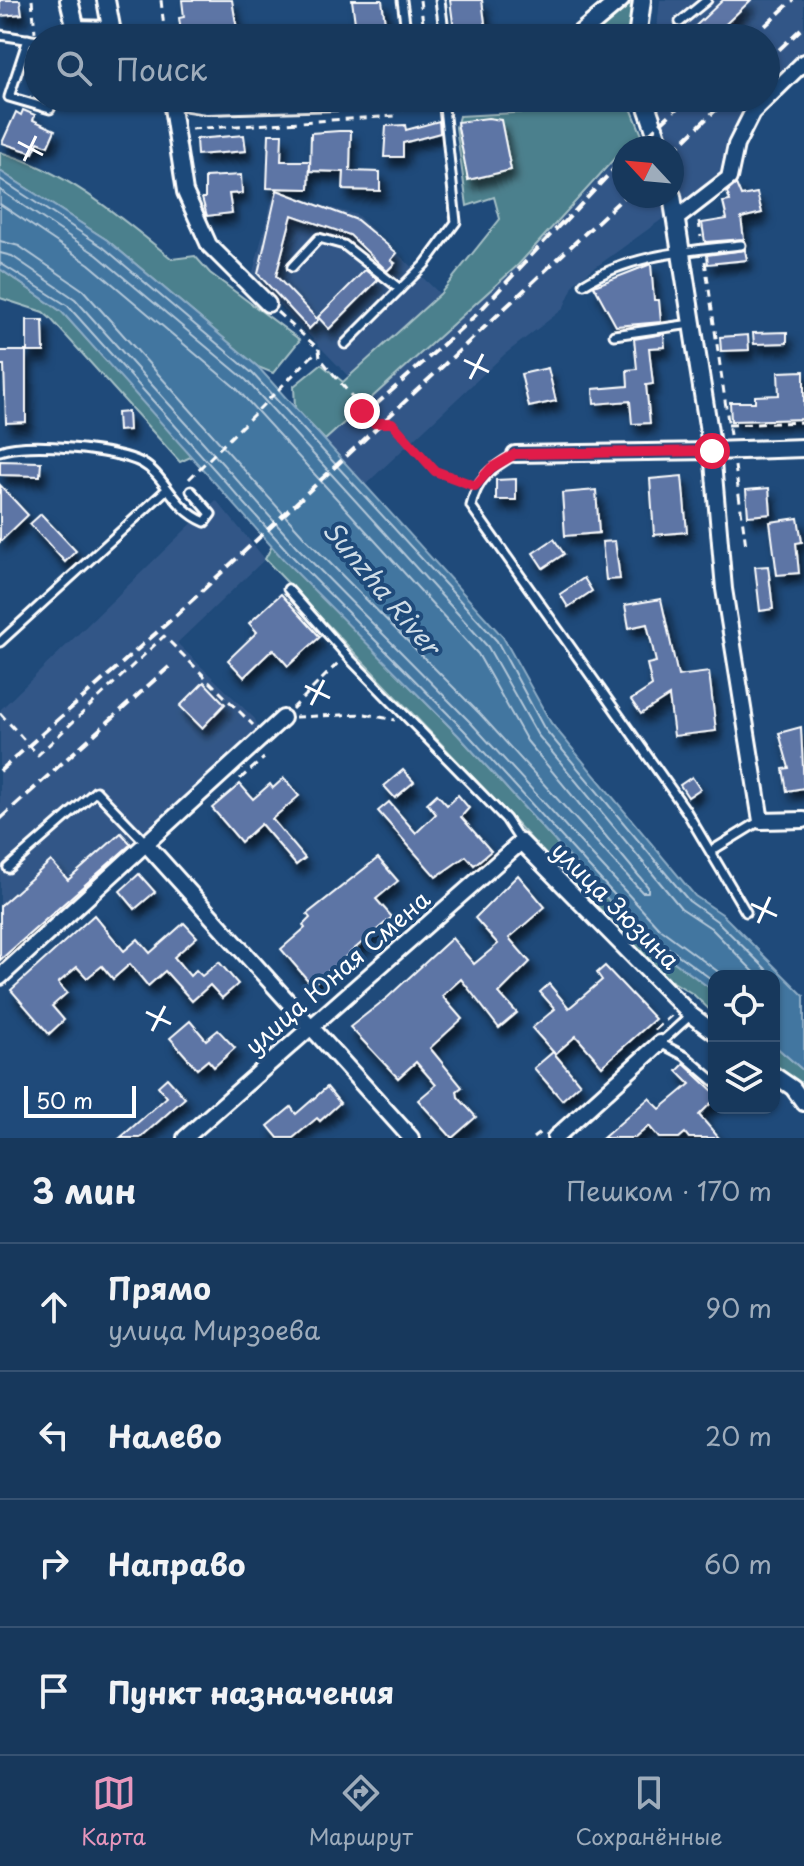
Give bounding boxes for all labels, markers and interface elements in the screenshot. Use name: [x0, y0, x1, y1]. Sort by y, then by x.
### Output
search box: [24, 24, 780, 112]
icon: search: [52, 46, 96, 90]
text: Поиск: [116, 46, 207, 91]
north arrow: [612, 136, 684, 208]
route end: [344, 393, 380, 429]
route start: [694, 433, 730, 469]
water label: Sunzha River: [314, 511, 452, 665]
street label: улица Зюзина: [544, 832, 689, 977]
street label: улица Юная Смена: [236, 881, 437, 1062]
map controls: [708, 970, 780, 1114]
button: locate: [708, 970, 780, 1042]
button: layers: [708, 1042, 780, 1114]
scale bar: [24, 1082, 136, 1118]
text: 50 m: [36, 1083, 93, 1116]
text: 3 мин: [32, 1164, 136, 1216]
text: Пешком · 170 m: [566, 1171, 772, 1210]
text: Прямо: [108, 1265, 211, 1310]
icon: ahead: [32, 1285, 76, 1329]
text: 90 m: [705, 1288, 772, 1327]
text: улица Мирзоева: [108, 1310, 320, 1349]
icon: left: [32, 1413, 76, 1457]
text: Налево: [108, 1413, 222, 1458]
text: 20 m: [705, 1416, 772, 1455]
icon: right: [32, 1541, 76, 1585]
text: Направо: [108, 1541, 246, 1586]
text: 60 m: [704, 1544, 772, 1583]
icon: arrive: [32, 1669, 76, 1713]
text: Пункт назначения: [108, 1669, 394, 1714]
tab: Карта: [81, 1771, 146, 1852]
tab: Маршрут: [309, 1771, 413, 1852]
tab: Сохранённые: [576, 1771, 723, 1852]

